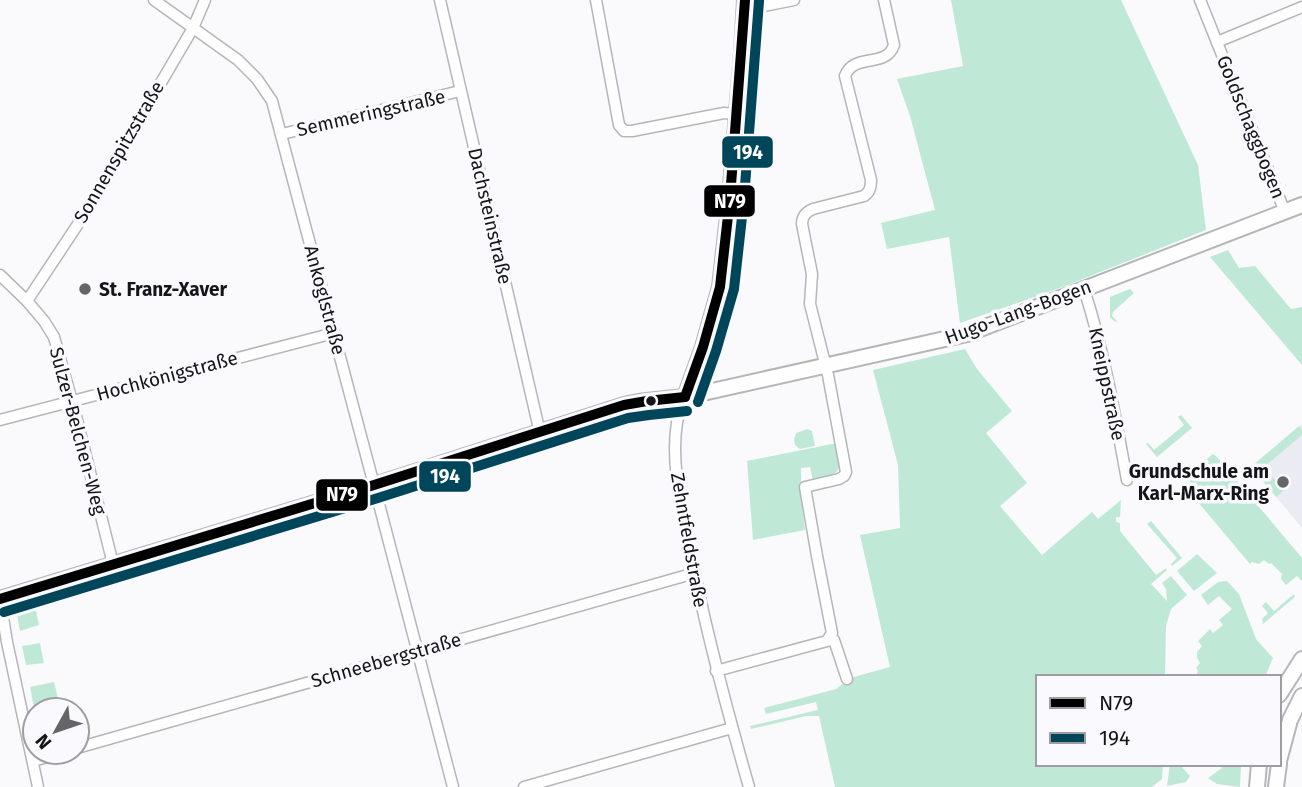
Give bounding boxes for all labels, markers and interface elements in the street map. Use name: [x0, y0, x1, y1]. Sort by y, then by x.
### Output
street label: Goldschaggbogen: [1212, 52, 1290, 202]
street label: Sonnenspitzstraße: [69, 77, 169, 227]
street label: Semmeringstraße: [295, 85, 447, 141]
line badge: 194: [721, 135, 774, 169]
text: 194: [733, 141, 763, 164]
street label: Dachsteinstraße: [463, 146, 517, 286]
line badge: N79: [703, 184, 756, 218]
text: N79: [714, 190, 746, 213]
street label: Ankoglstraße: [299, 243, 351, 357]
street label: Hugo-Lang-Bogen: [942, 275, 1094, 349]
place label: St. Franz-Xaver: [99, 278, 228, 301]
marker: St. Franz-Xaver: [77, 281, 93, 297]
street label: Kneippstraße: [1084, 325, 1130, 443]
street label: Sulzer-Belchen-Weg: [45, 345, 111, 517]
street label: Hochkönigstraße: [94, 346, 240, 406]
unlabelled marker: [644, 394, 658, 408]
line badge: 194: [418, 460, 472, 493]
place label: Grundschule am Karl-Marx-Ring: [1129, 460, 1270, 505]
text: 194: [430, 465, 460, 488]
street label: Zehntfeldstraße: [666, 471, 712, 609]
marker: Grundschule am Karl-Marx-Ring: [1275, 474, 1291, 490]
line badge: N79: [315, 478, 369, 512]
text: N79: [326, 483, 358, 506]
street label: Schneebergstraße: [308, 628, 464, 692]
legend: [1036, 675, 1281, 766]
text: N79: [1099, 690, 1133, 716]
north arrow: [21, 696, 91, 766]
text: 194: [1099, 725, 1130, 751]
text: N: [30, 729, 56, 754]

